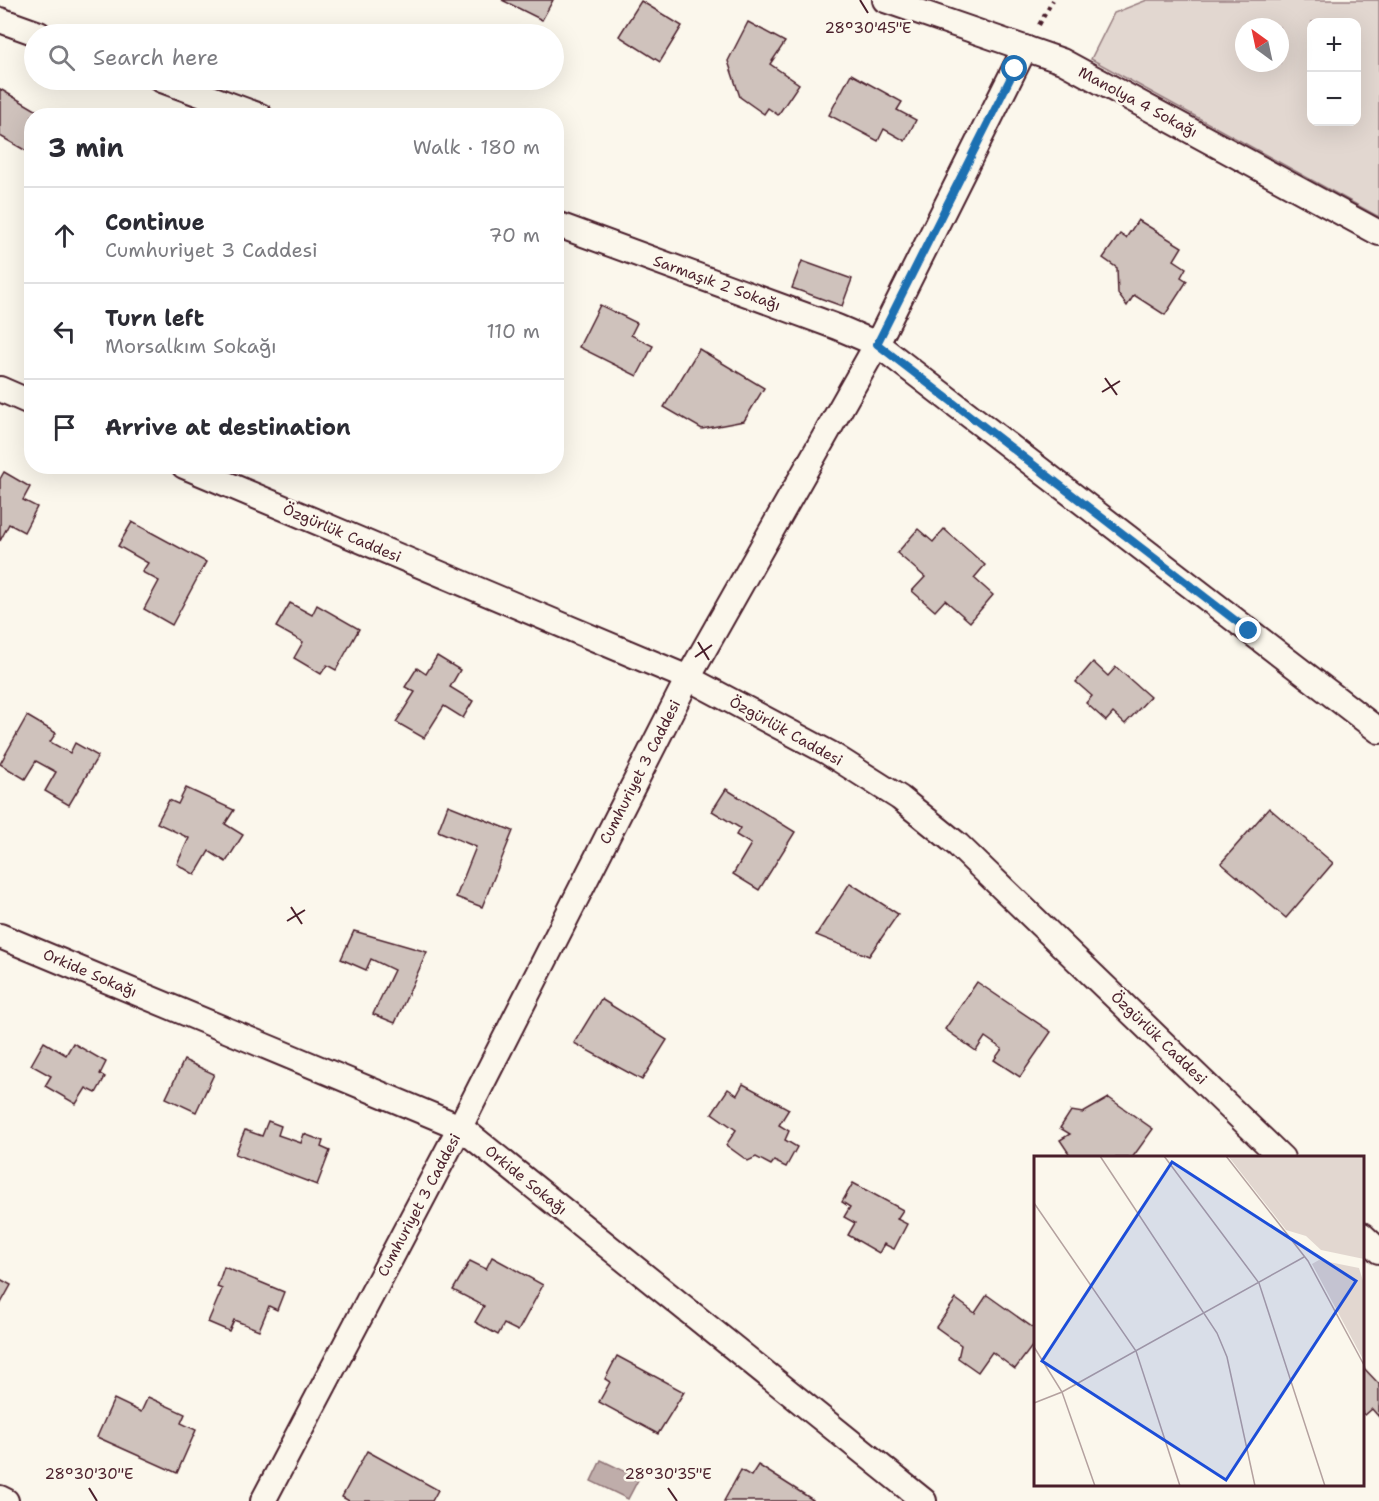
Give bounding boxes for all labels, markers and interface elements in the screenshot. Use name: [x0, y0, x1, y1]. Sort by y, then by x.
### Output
text: 28°30'45"E: [825, 18, 911, 38]
north arrow: [1235, 18, 1289, 72]
map controls: [1307, 18, 1361, 126]
button: +: [1307, 18, 1361, 72]
search box: [24, 24, 564, 90]
icon: search: [45, 41, 78, 74]
text: Search here: [93, 43, 219, 72]
route start: [1001, 55, 1027, 81]
street label: Manolya 4 Sokağı: [1075, 62, 1201, 142]
button: −: [1307, 72, 1361, 126]
text: 3 min: [48, 130, 124, 165]
text: Walk · 180 m: [413, 134, 540, 160]
text: Continue: [105, 208, 205, 237]
icon: ahead: [48, 219, 81, 252]
text: 70 m: [488, 222, 540, 248]
text: Cumhuriyet 3 Caddesi: [105, 237, 318, 263]
street label: Sarmaşık 2 Sokağı: [651, 251, 783, 315]
text: Turn left: [105, 304, 204, 333]
icon: left: [48, 315, 81, 348]
text: 110 m: [486, 318, 540, 344]
text: Morsalkım Sokağı: [105, 333, 277, 359]
icon: arrive: [48, 411, 81, 444]
text: Arrive at destination: [105, 413, 351, 442]
street label: Özgürlük Caddesi: [280, 499, 404, 567]
route end: [1235, 617, 1261, 643]
street label: Özgürlük Caddesi: [726, 692, 846, 770]
street label: Cumhuriyet 3 Caddesi: [595, 696, 685, 848]
street label: Orkide Sokağı: [40, 944, 140, 1002]
street label: Özgürlük Caddesi: [1107, 987, 1211, 1089]
street label: Cumhuriyet 3 Caddesi: [373, 1130, 465, 1280]
street label: Orkide Sokağı: [481, 1141, 571, 1219]
inset map: [1034, 1156, 1364, 1486]
text: 28°30'30"E: [45, 1464, 133, 1484]
text: 28°30'35"E: [624, 1464, 712, 1484]

